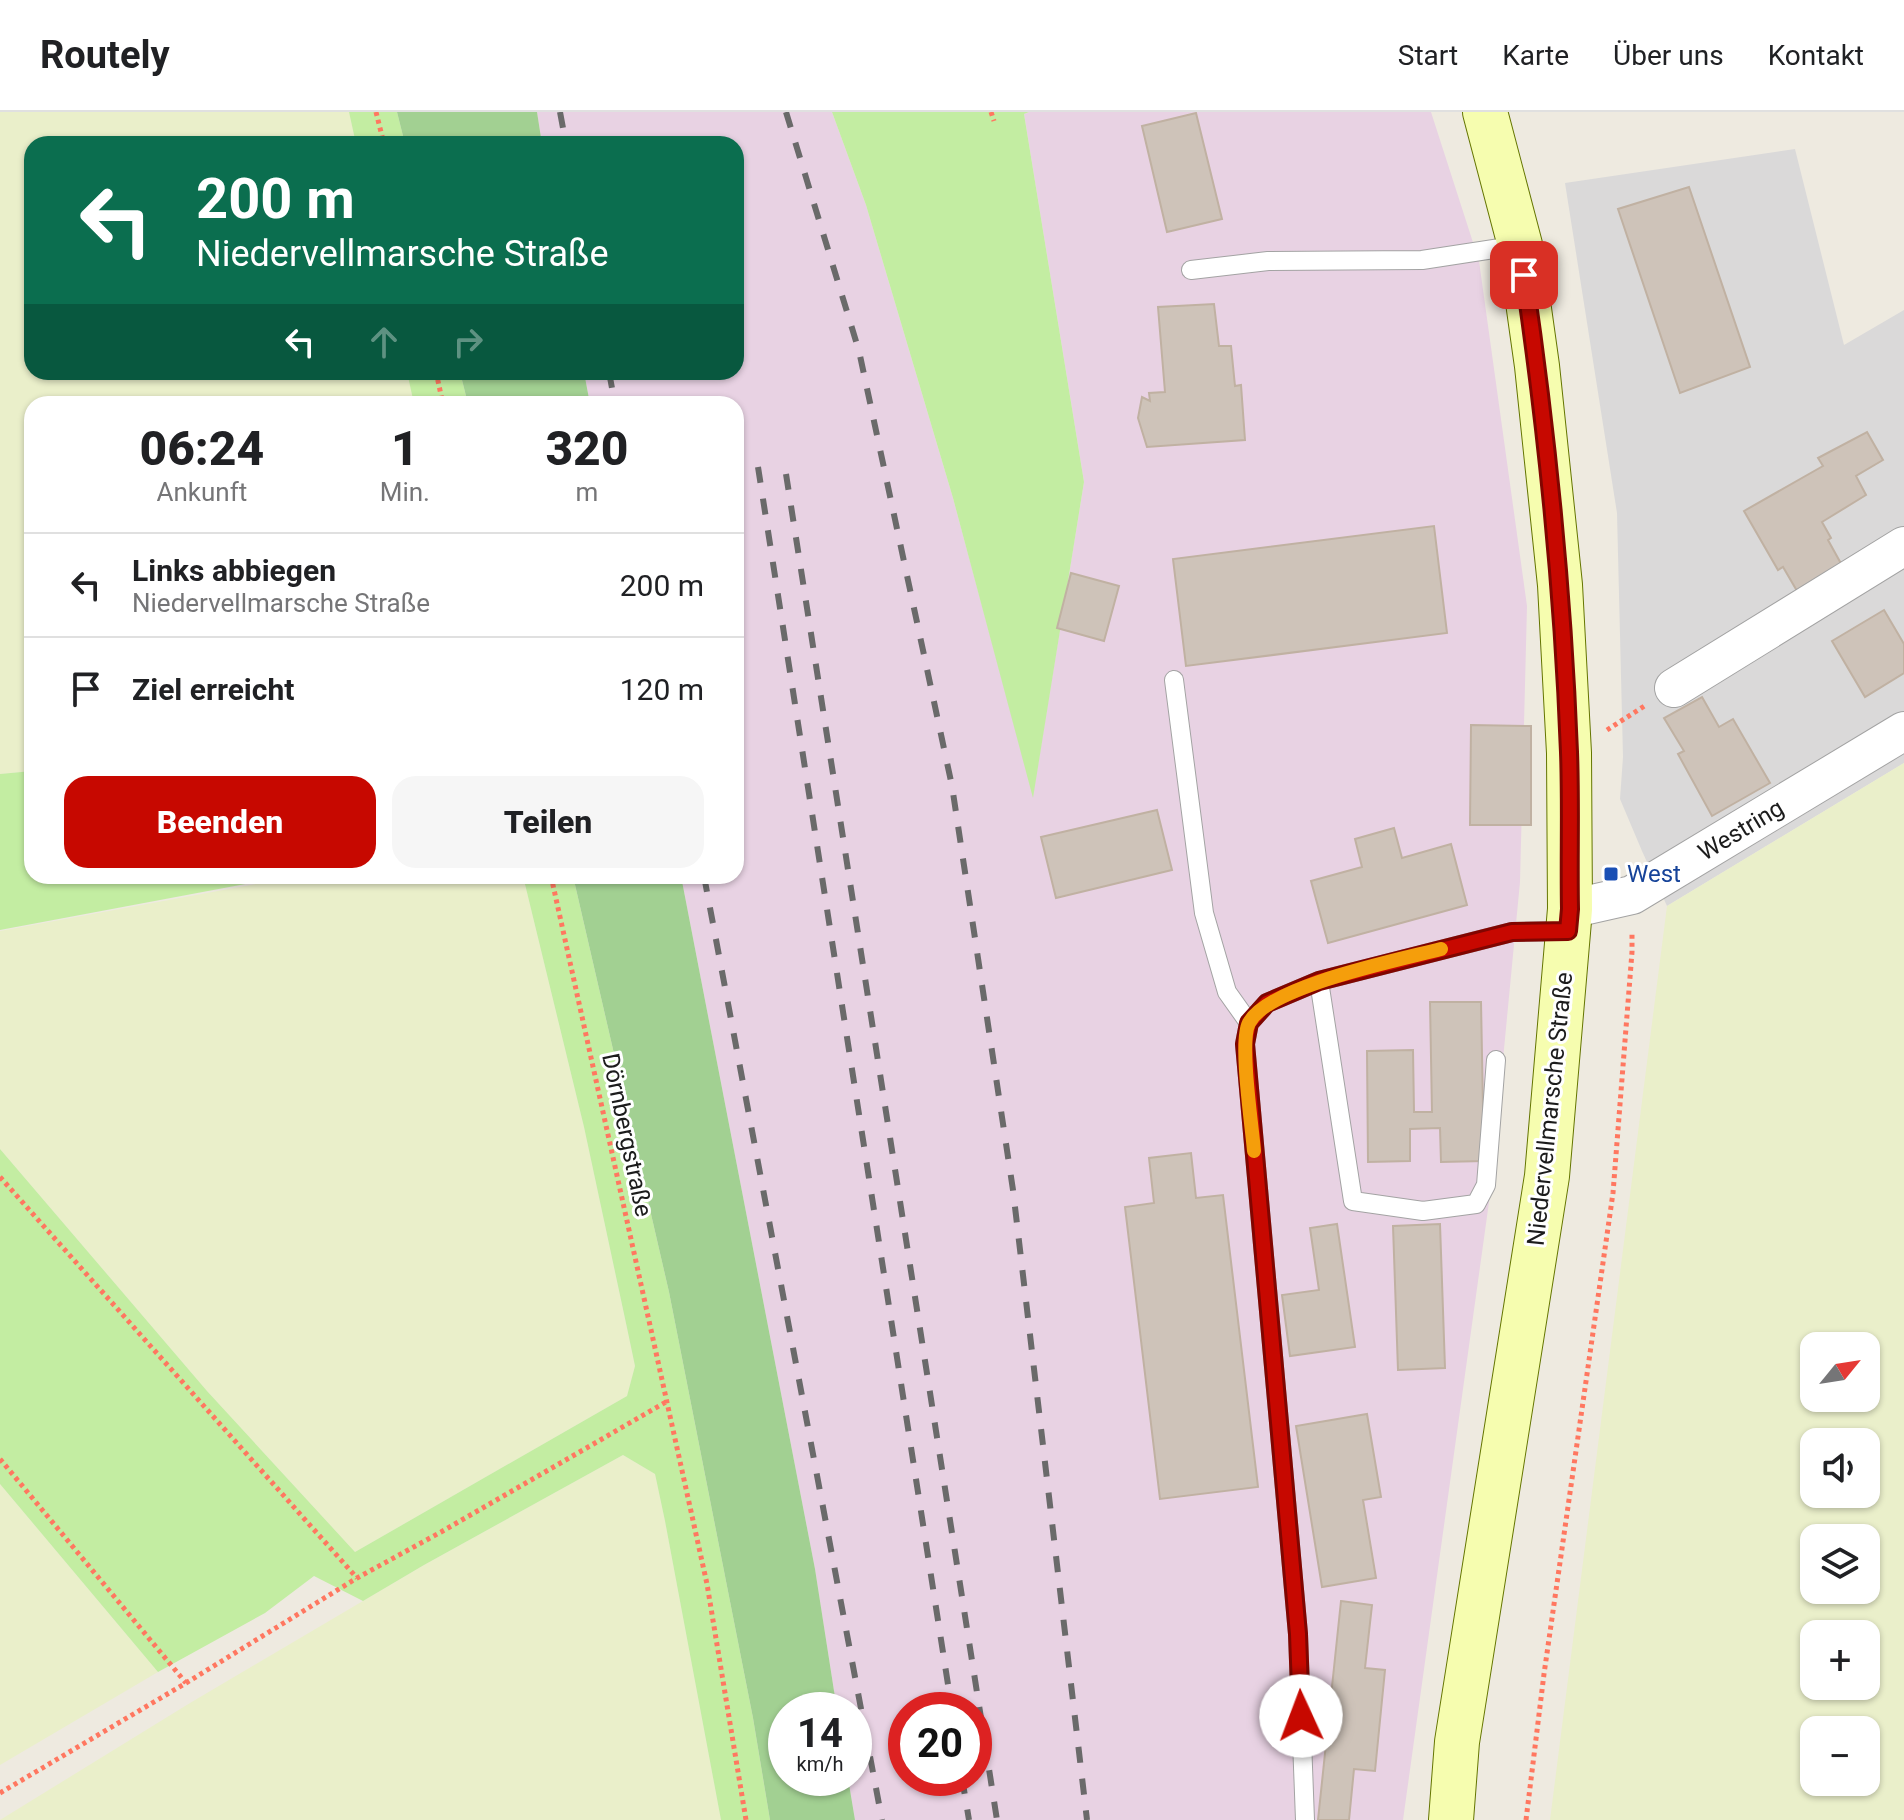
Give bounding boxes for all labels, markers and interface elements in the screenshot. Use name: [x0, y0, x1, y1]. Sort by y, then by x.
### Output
text: Routely: [40, 33, 170, 77]
text: Start: [1398, 39, 1458, 72]
text: Karte: [1502, 39, 1569, 72]
text: Über uns: [1613, 39, 1724, 72]
text: Kontakt: [1768, 39, 1864, 72]
text: 200 m: [196, 166, 355, 232]
icon: left: [64, 168, 168, 272]
text: Niedervellmarsche Straße: [196, 233, 609, 275]
pin: [1490, 241, 1558, 309]
icon: arrive: [1502, 253, 1546, 297]
icon: left: [278, 320, 322, 364]
icon: ahead: [362, 320, 406, 364]
icon: right: [446, 320, 490, 364]
text: 06:24: [140, 420, 264, 477]
text: 1: [391, 420, 419, 477]
text: 320: [545, 420, 628, 477]
text: Ankunft: [156, 477, 247, 507]
text: Min.: [380, 477, 430, 507]
text: m: [576, 477, 598, 507]
text: Links abbiegen: [132, 553, 336, 588]
icon: left: [64, 563, 108, 607]
text: 200 m: [620, 568, 704, 603]
text: Niedervellmarsche Straße: [132, 588, 430, 618]
icon: arrive: [64, 667, 108, 711]
text: Ziel erreicht: [132, 672, 294, 707]
text: 120 m: [620, 672, 704, 707]
button: Beenden: [64, 776, 376, 868]
button: Teilen: [392, 776, 704, 868]
street label: Westring: [1693, 794, 1789, 866]
place label: West: [1627, 860, 1681, 888]
marker: West: [1602, 865, 1620, 883]
street label: Niedervellmarsche Straße: [1522, 971, 1578, 1247]
street label: Dörnbergstraße: [596, 1051, 658, 1219]
north arrow: [1800, 1332, 1880, 1412]
map controls: [1800, 1332, 1880, 1796]
button: sound: [1800, 1428, 1880, 1508]
button: layers: [1800, 1524, 1880, 1604]
button: +: [1800, 1620, 1880, 1700]
position arrow: [1259, 1674, 1343, 1758]
speed limit sign: 20: [888, 1692, 992, 1796]
text: 14: [797, 1710, 843, 1757]
button: −: [1800, 1716, 1880, 1796]
text: km/h: [797, 1752, 843, 1776]

